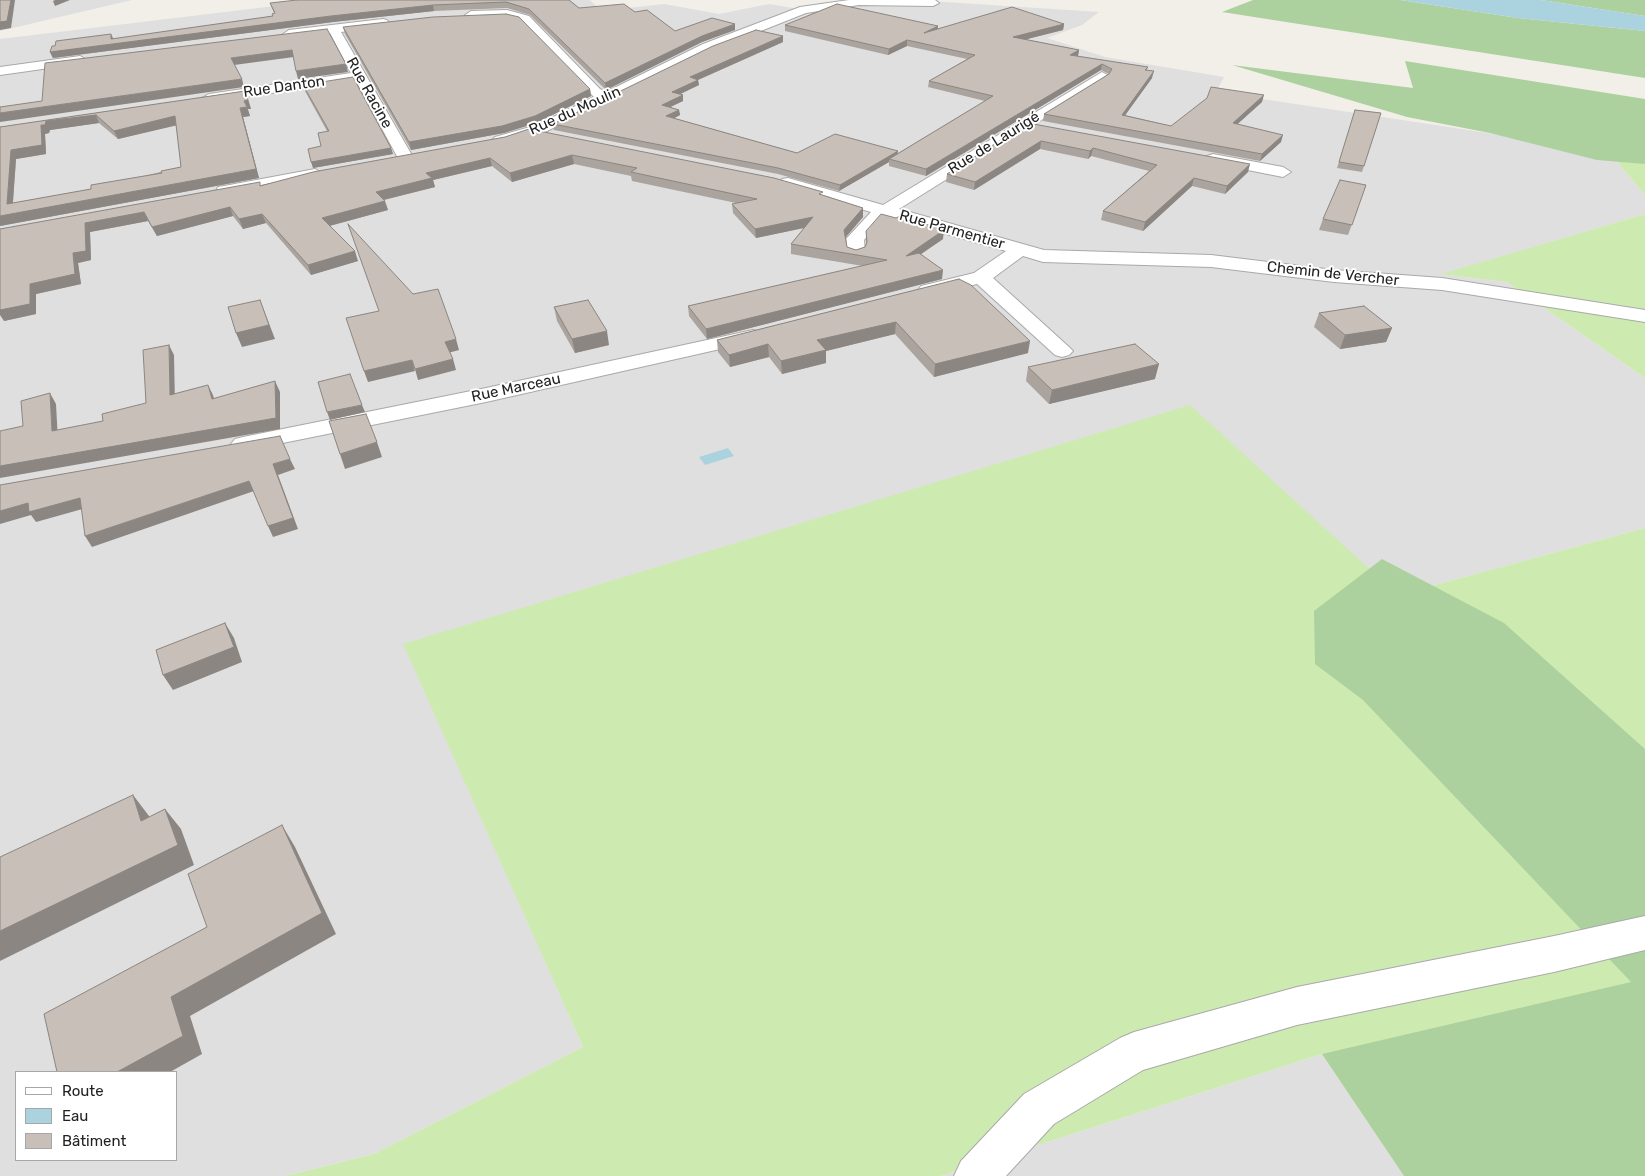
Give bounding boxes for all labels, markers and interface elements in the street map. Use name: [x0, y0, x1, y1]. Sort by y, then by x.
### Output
street label: Rue Racine: [342, 54, 396, 132]
street label: Rue Danton: [242, 72, 326, 102]
street label: Rue du Moulin: [526, 83, 624, 139]
street label: Rue de Laurigé: [945, 108, 1043, 178]
street label: Rue Parmentier: [897, 206, 1007, 254]
street label: Chemin de Vercher: [1266, 258, 1400, 290]
street label: Rue Marceau: [470, 370, 562, 406]
legend: [15, 1071, 178, 1161]
text: Route: [62, 1082, 104, 1100]
text: Eau: [62, 1107, 88, 1125]
text: Bâtiment: [62, 1132, 126, 1150]

